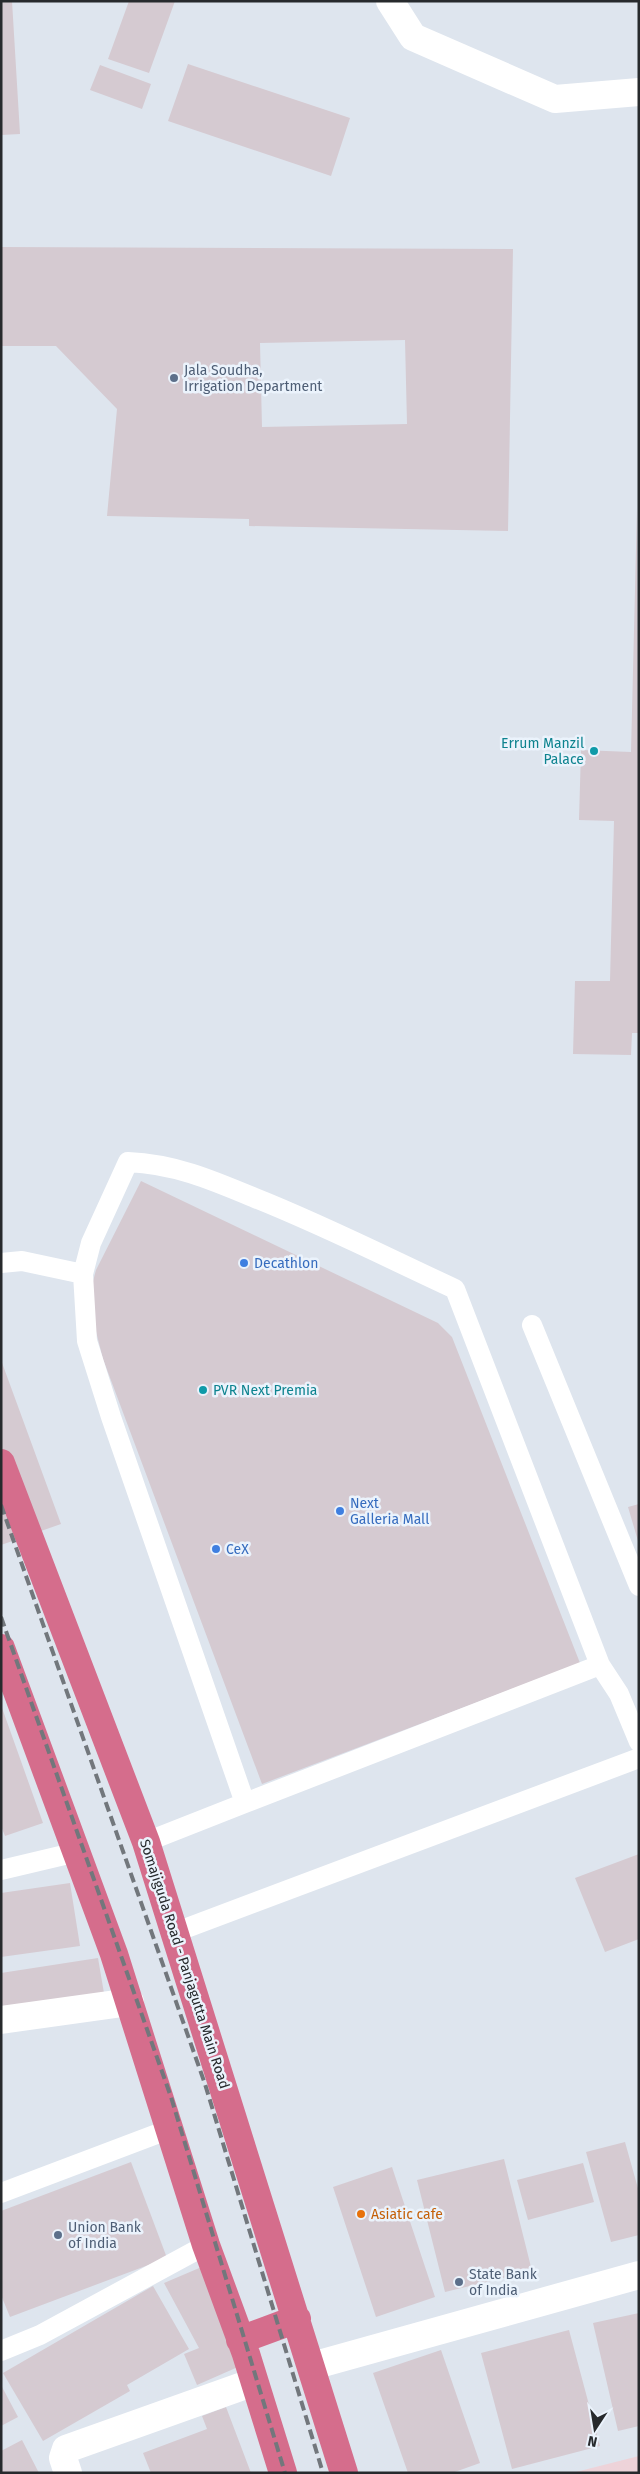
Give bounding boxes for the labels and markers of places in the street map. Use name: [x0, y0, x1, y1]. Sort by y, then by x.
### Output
place label: Jala Soudha, Irrigation Department: [184, 362, 323, 395]
marker: Jala Soudha, Irrigation Department: [168, 372, 180, 384]
place label: Errum Manzil Palace: [501, 735, 584, 768]
marker: Errum Manzil Palace: [588, 745, 600, 757]
place label: Decathlon: [254, 1255, 318, 1272]
marker: Decathlon: [238, 1257, 250, 1269]
place label: PVR Next Premia: [213, 1382, 317, 1399]
marker: PVR Next Premia: [197, 1384, 209, 1396]
place label: Next Galleria Mall: [350, 1495, 429, 1528]
marker: Next Galleria Mall: [334, 1505, 346, 1517]
place label: CeX: [226, 1541, 249, 1558]
marker: CeX: [210, 1543, 222, 1555]
place label: Asiatic cafe: [371, 2206, 443, 2223]
marker: Asiatic cafe: [355, 2208, 367, 2220]
place label: Union Bank of India: [68, 2219, 142, 2252]
marker: Union Bank of India: [52, 2229, 64, 2241]
place label: State Bank of India: [469, 2266, 538, 2299]
marker: State Bank of India: [453, 2276, 465, 2288]

